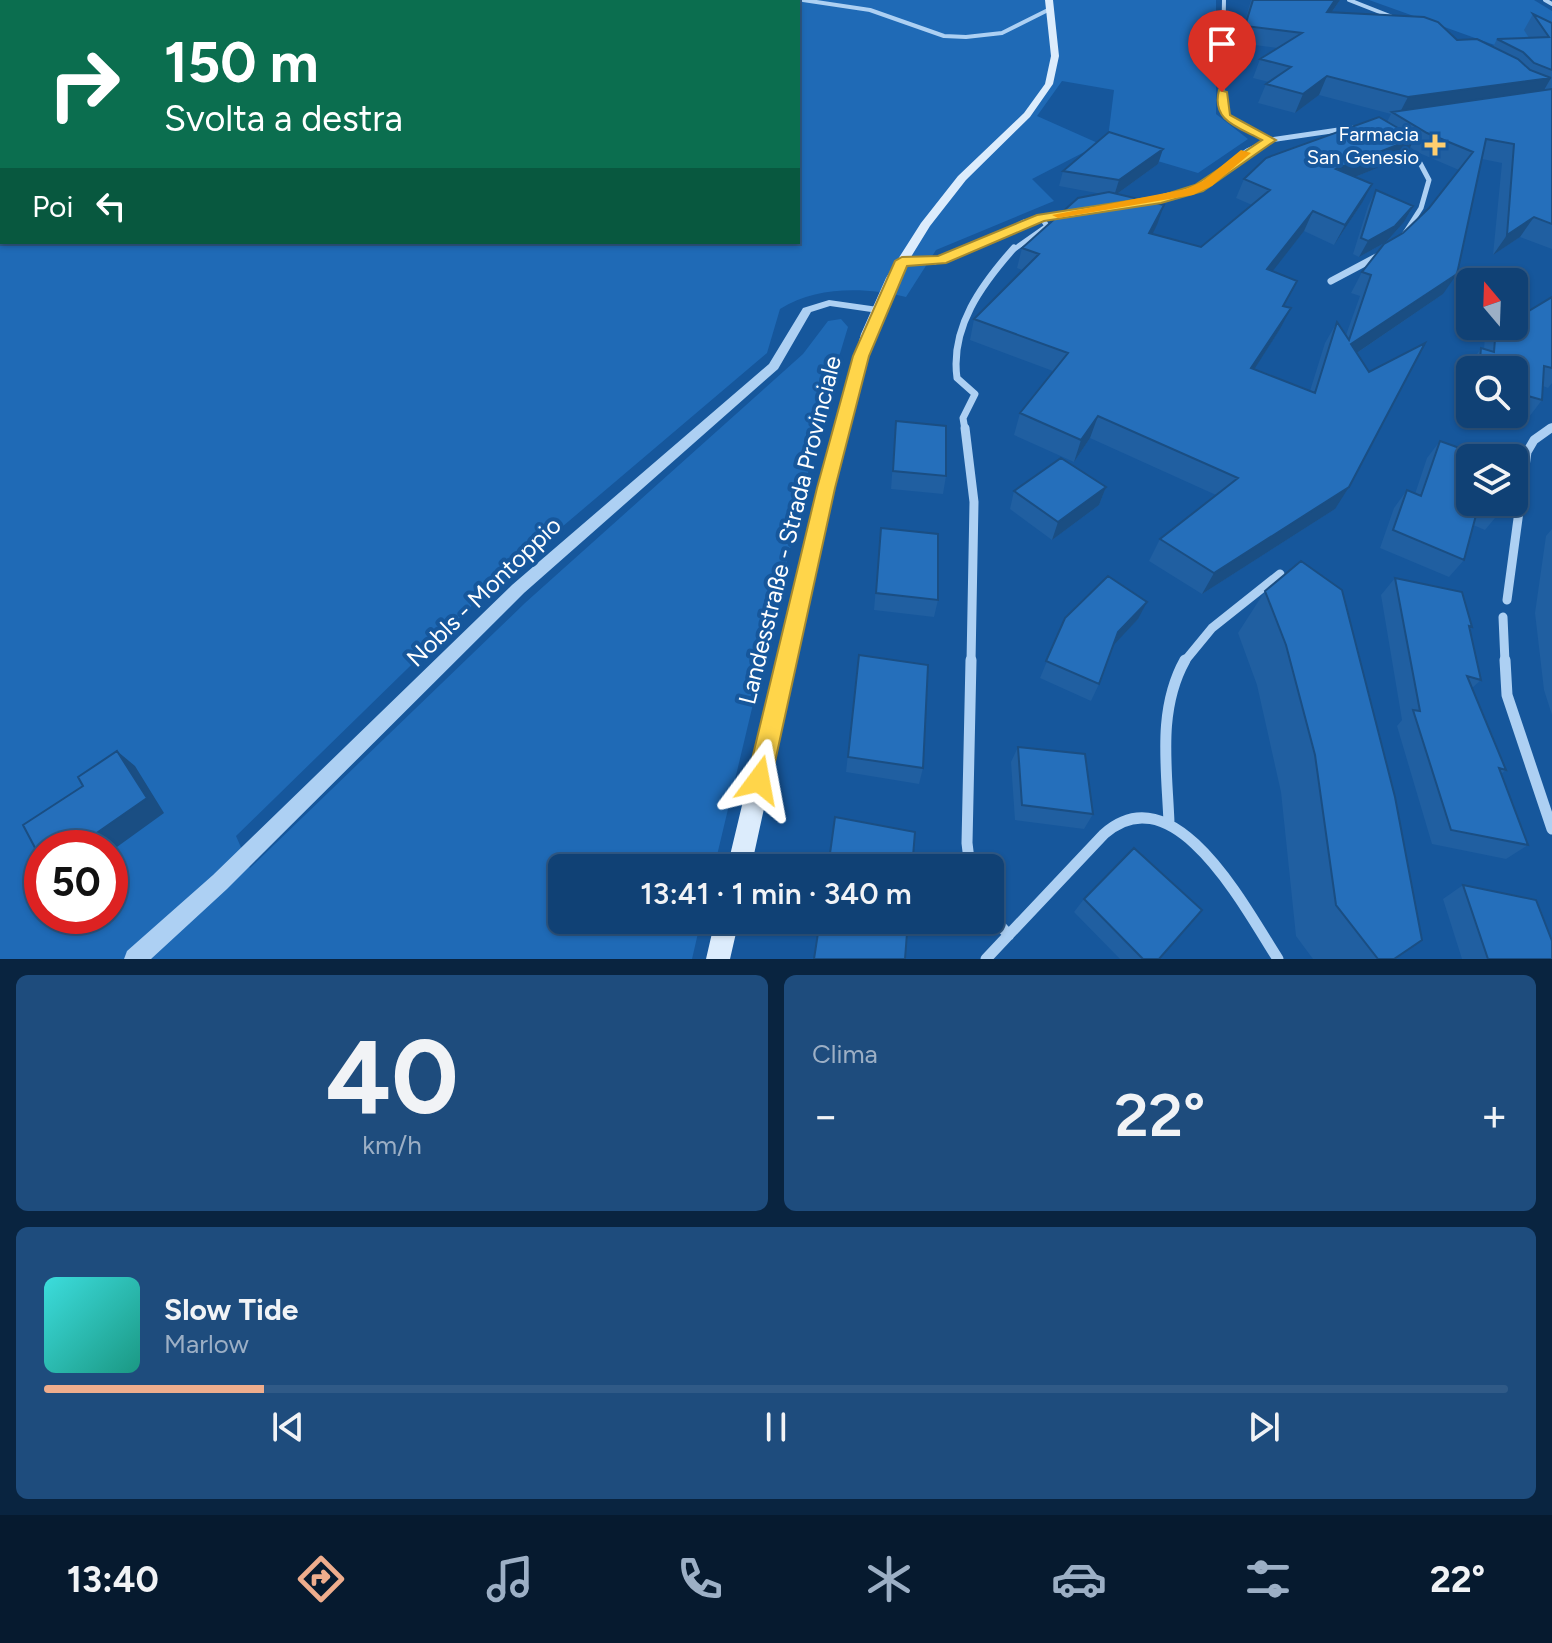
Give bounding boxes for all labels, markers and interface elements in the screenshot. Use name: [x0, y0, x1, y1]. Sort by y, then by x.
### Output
pin: [1188, 10, 1256, 92]
icon: arrive: [1200, 22, 1244, 66]
text: 150 m: [164, 29, 319, 96]
icon: right: [32, 32, 136, 136]
text: Svolta a destra: [164, 97, 403, 140]
place label: Farmacia San Genesio: [1307, 122, 1419, 169]
marker: Farmacia San Genesio: [1426, 136, 1444, 154]
icon: left: [89, 184, 133, 228]
text: Poi: [32, 188, 73, 225]
north arrow: [1456, 268, 1528, 340]
map controls: [1456, 268, 1528, 516]
street label: Landesstraße - Strada Provinciale: [732, 353, 847, 707]
button: search: [1456, 356, 1528, 428]
button: layers: [1456, 444, 1528, 516]
street label: Nobls - Montoppio: [400, 511, 567, 673]
position arrow: [717, 738, 801, 822]
speed limit sign: 50: [24, 830, 128, 934]
text: 13:41 · 1 min · 340 m: [640, 875, 912, 912]
text: 40: [325, 1014, 459, 1139]
text: Clima: [812, 1038, 878, 1070]
text: 22°: [1115, 1079, 1205, 1151]
text: −: [812, 1089, 839, 1142]
text: +: [1481, 1089, 1508, 1142]
text: km/h: [362, 1129, 422, 1161]
text: Slow Tide: [164, 1291, 298, 1328]
text: Marlow: [164, 1328, 249, 1360]
icon: previous: [266, 1405, 310, 1449]
icon: pause: [754, 1405, 798, 1449]
icon: next: [1242, 1405, 1286, 1449]
icon: directions: [293, 1551, 349, 1607]
icon: music: [482, 1551, 538, 1607]
icon: phone: [672, 1551, 728, 1607]
icon: climate: [861, 1551, 917, 1607]
icon: car: [1051, 1551, 1107, 1607]
icon: filters: [1240, 1551, 1296, 1607]
text: 13:40: [67, 1558, 159, 1601]
text: 22°: [1430, 1558, 1485, 1601]

